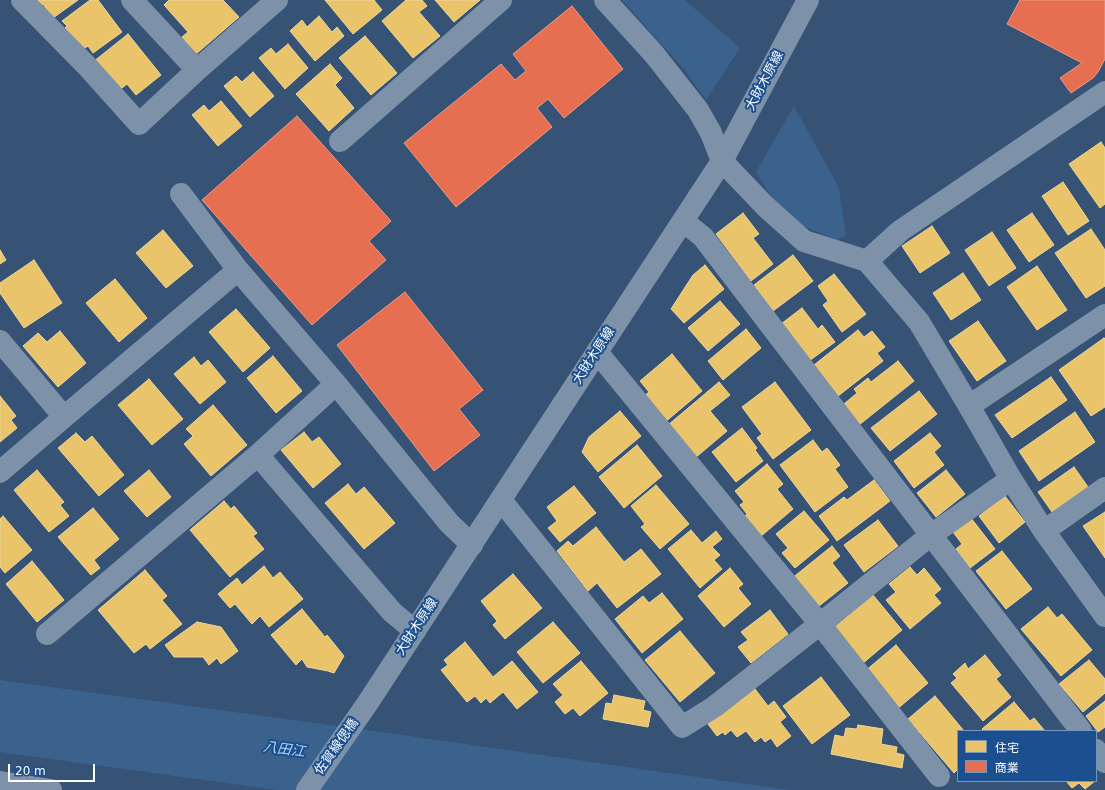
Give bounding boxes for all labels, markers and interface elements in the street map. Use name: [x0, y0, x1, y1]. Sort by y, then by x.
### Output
street label: 大財木原線: [743, 49, 787, 113]
street label: 大財木原線: [570, 324, 618, 388]
street label: 大財木原線: [393, 595, 441, 659]
street label: 佐賀線偲橋: [312, 716, 362, 778]
legend: [957, 730, 1097, 782]
water label: 八田江: [262, 739, 306, 761]
text: 住宅: [995, 741, 1019, 755]
scale bar: [10, 756, 97, 782]
text: 商業: [995, 761, 1019, 775]
text: 20 m: [15, 764, 46, 778]

